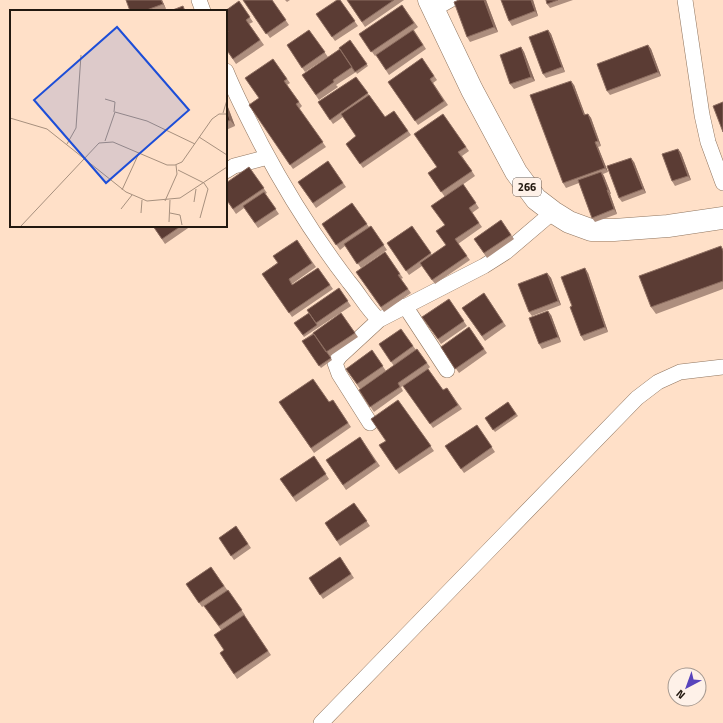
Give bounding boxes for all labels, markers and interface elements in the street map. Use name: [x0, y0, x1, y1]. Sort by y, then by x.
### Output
inset map: [10, 10, 227, 227]
road number: 266: [513, 178, 541, 196]
north arrow: [667, 667, 707, 707]
text: N: [672, 686, 689, 703]

